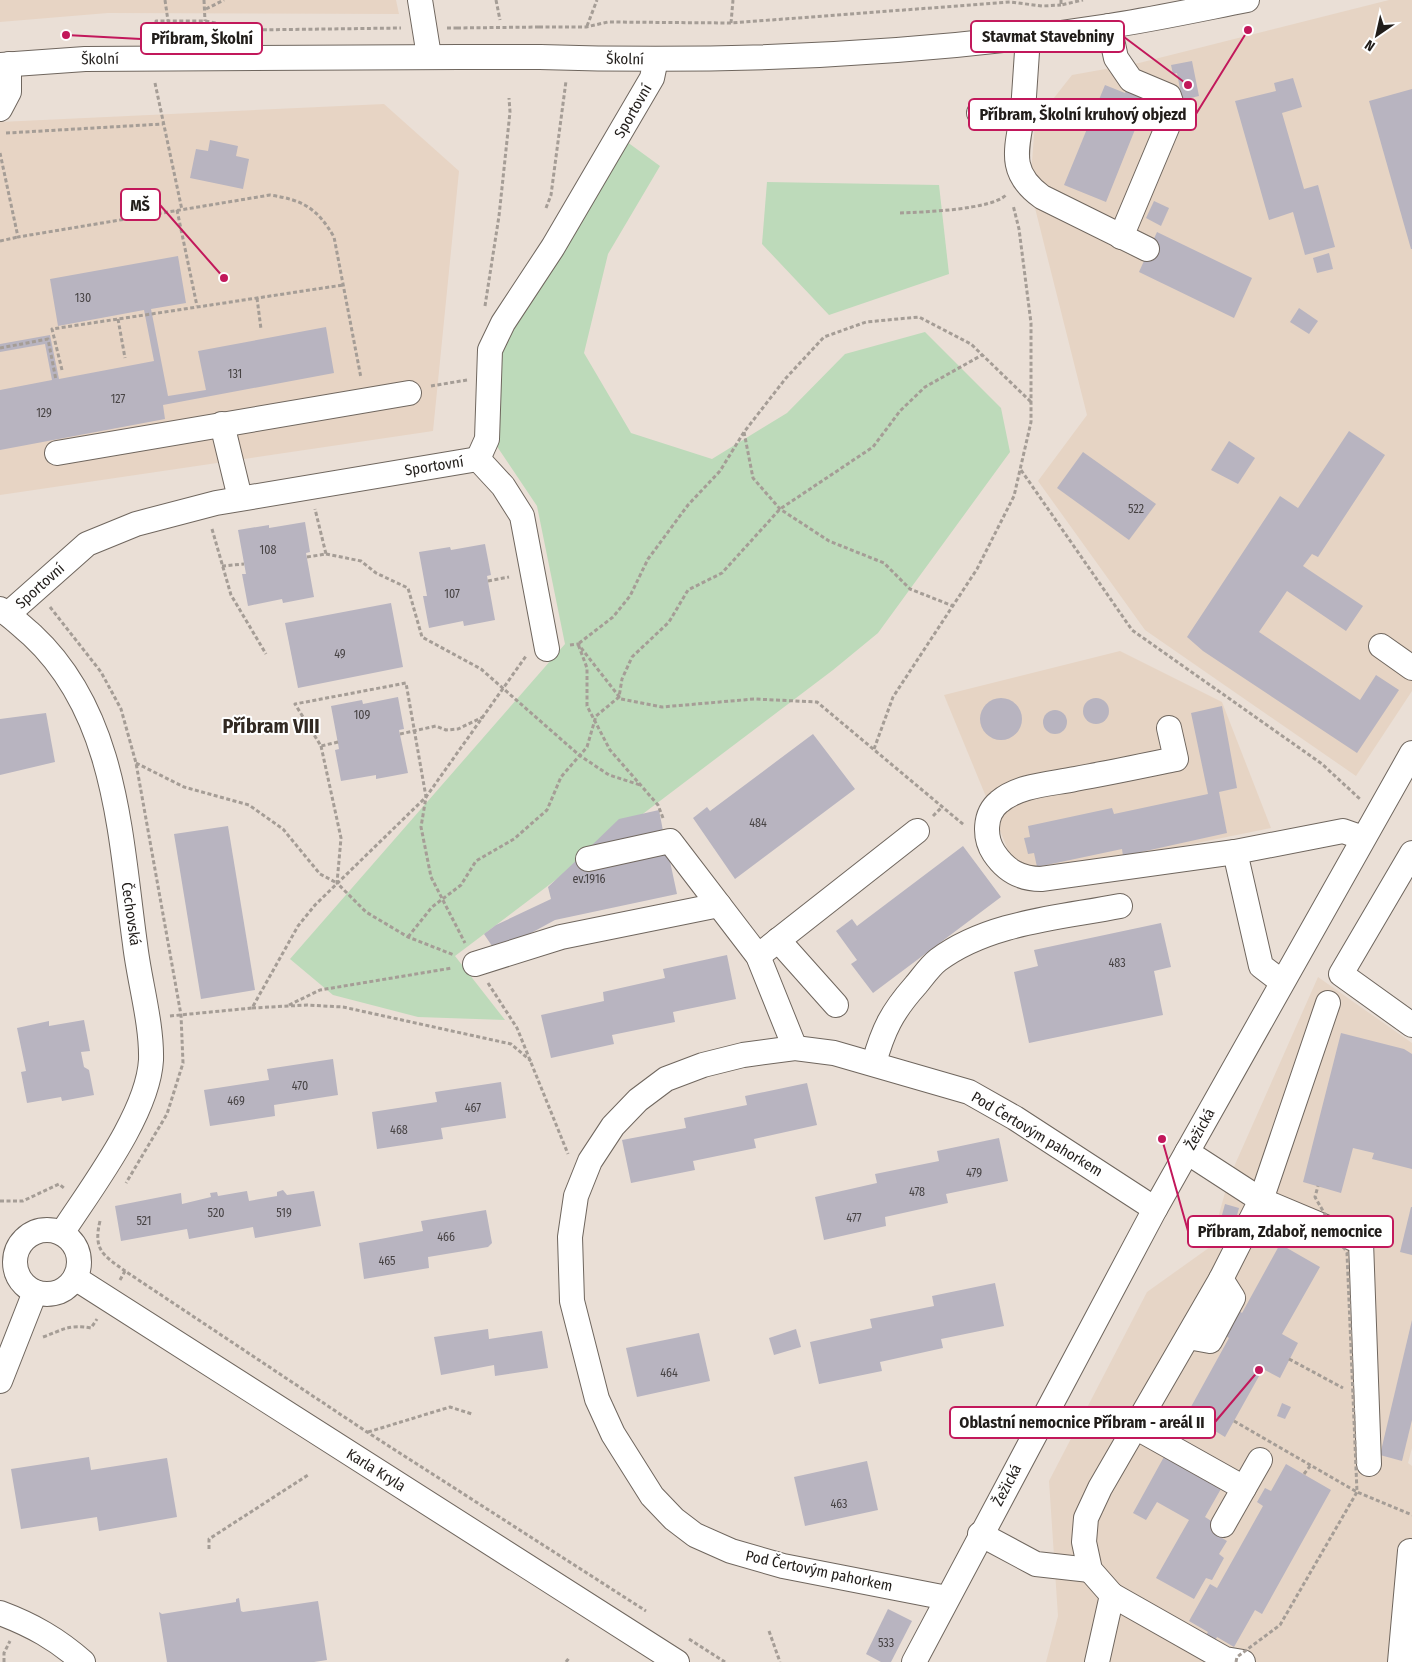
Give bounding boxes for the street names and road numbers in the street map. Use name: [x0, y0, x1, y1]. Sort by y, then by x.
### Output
street label: Školní: [81, 50, 119, 68]
street label: Školní: [606, 50, 644, 68]
street label: Sportovní: [610, 81, 656, 141]
street label: Sportovní: [403, 452, 465, 480]
street label: Sportovní: [12, 559, 68, 613]
street label: Čechovská: [118, 881, 144, 947]
street label: Pod Čertovým pahorkem: [968, 1088, 1106, 1180]
street label: Žežická: [1181, 1105, 1219, 1153]
street label: Karla Kryla: [343, 1445, 409, 1495]
street label: Žežická: [989, 1461, 1025, 1509]
street label: Pod Čertovým pahorkem: [744, 1547, 894, 1595]

